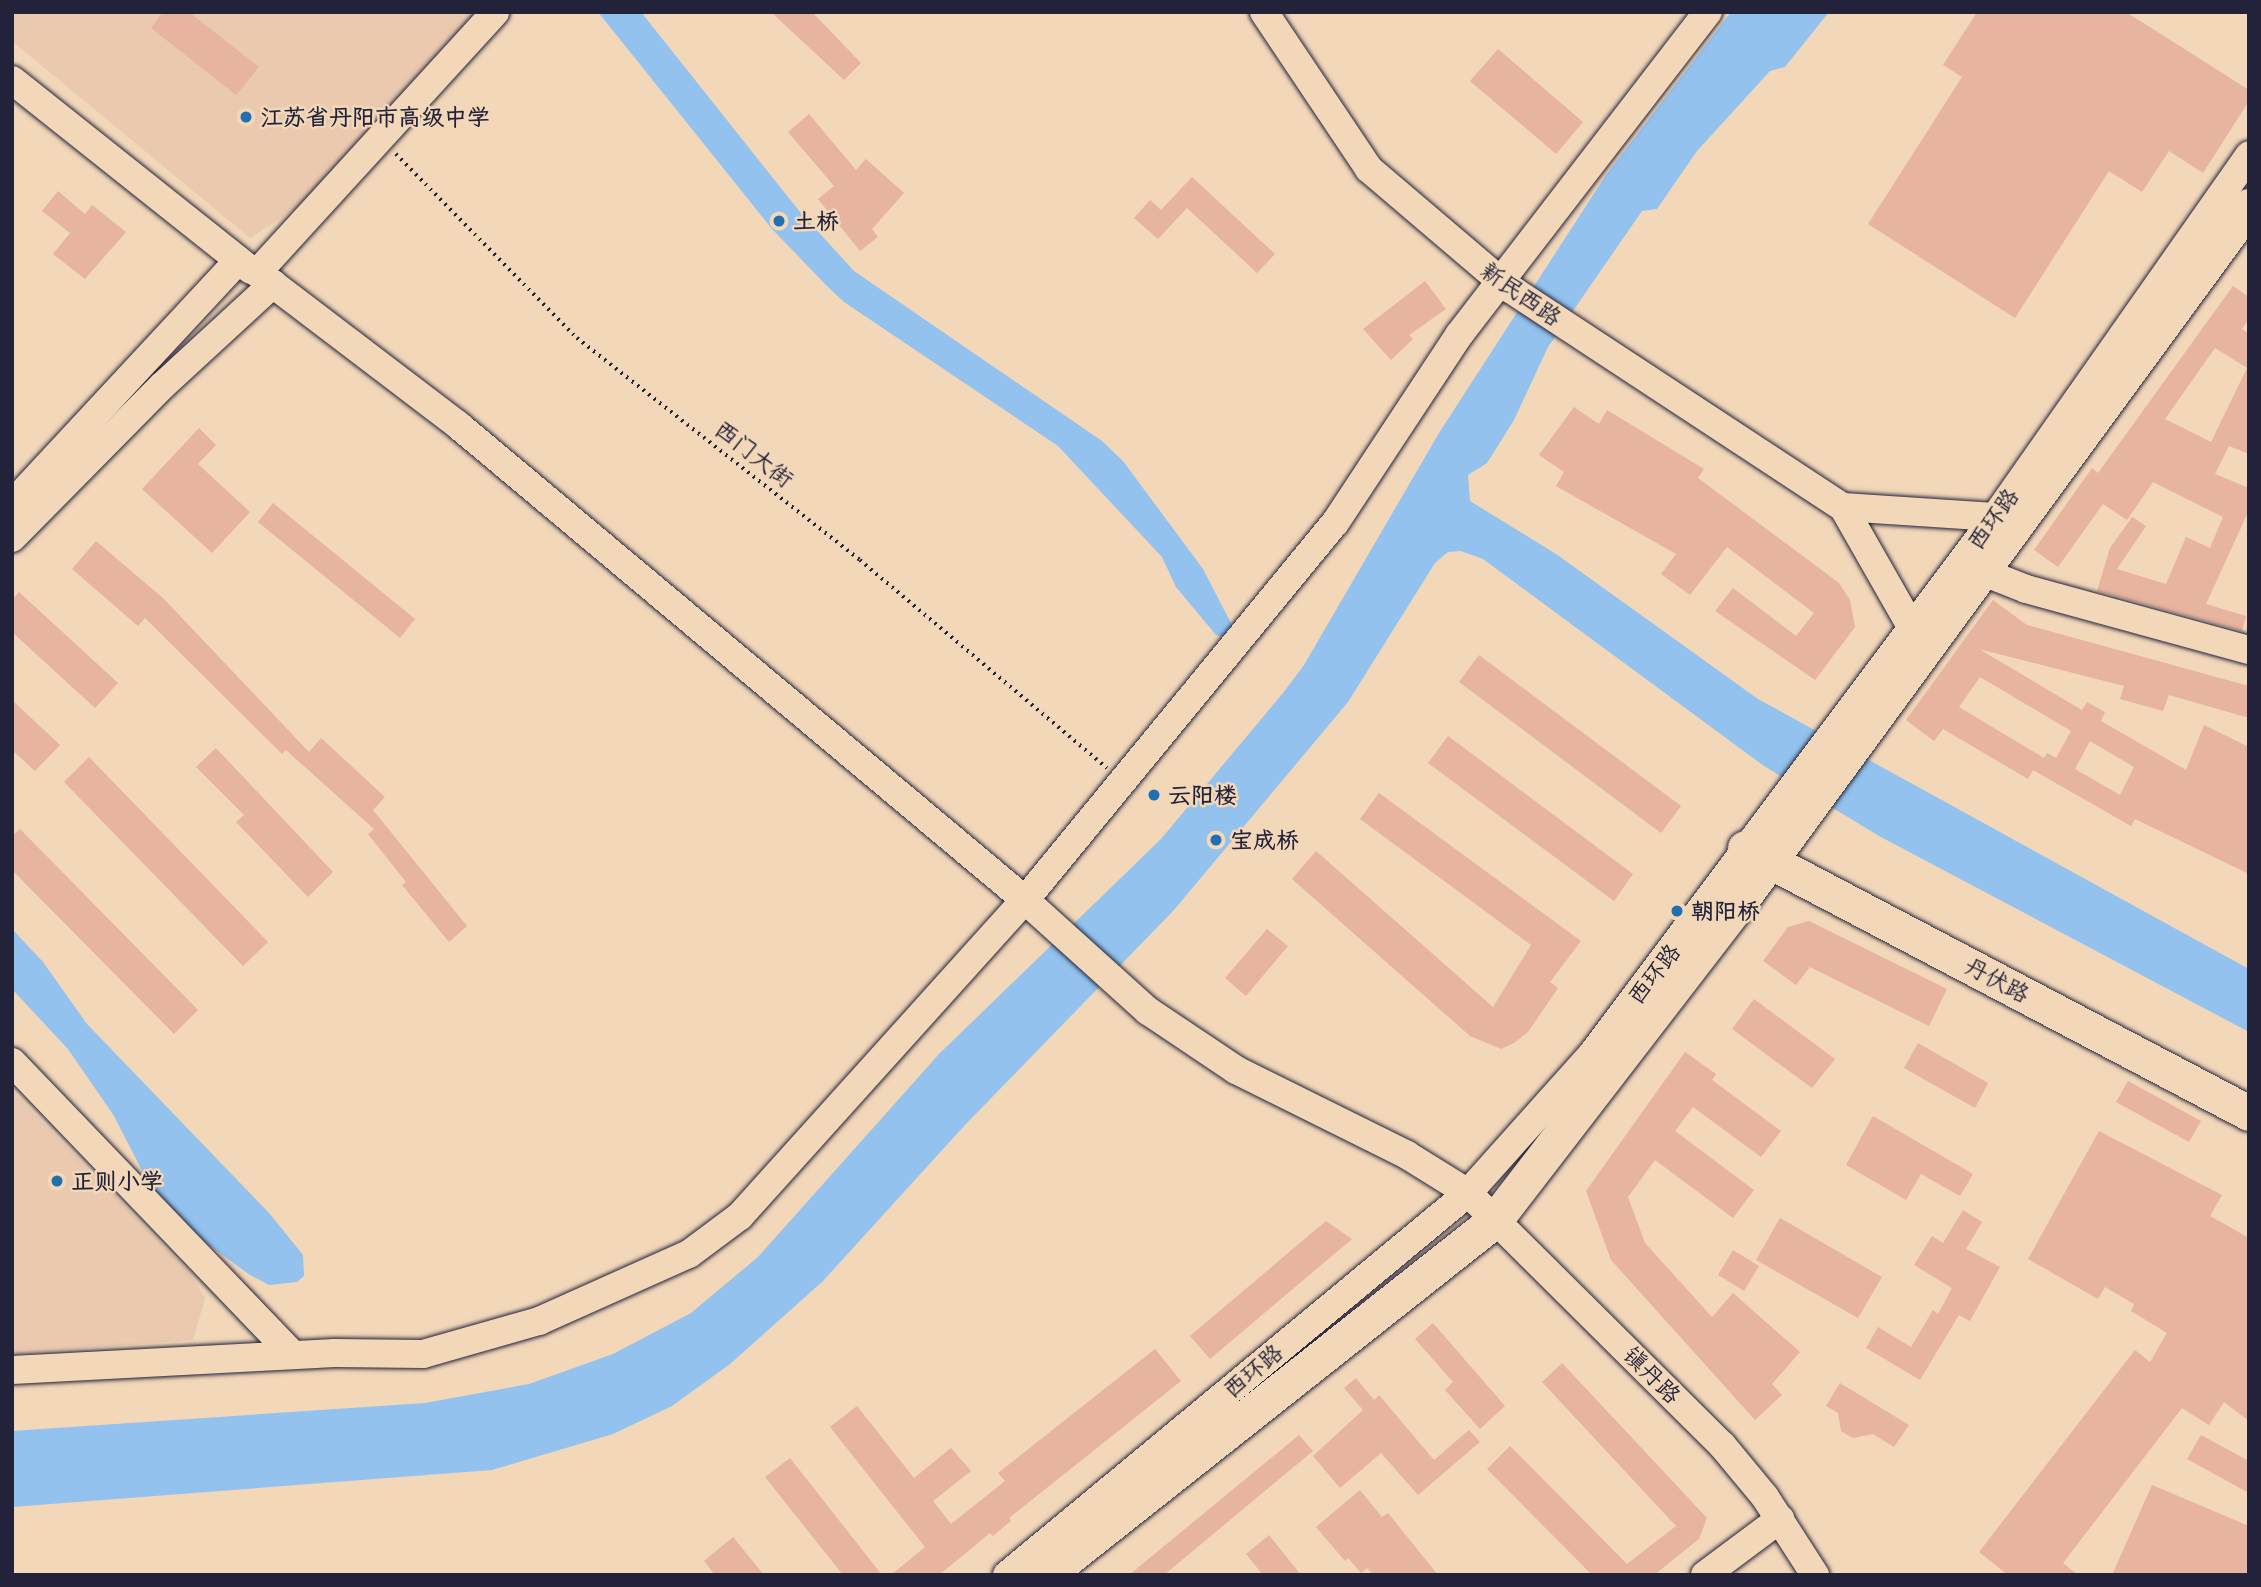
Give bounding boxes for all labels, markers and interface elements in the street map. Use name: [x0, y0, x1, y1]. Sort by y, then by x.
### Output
place label: 江苏省丹阳市高级中学: [260, 103, 490, 131]
marker: 江苏省丹阳市高级中学: [238, 109, 254, 125]
place label: 土桥: [793, 207, 839, 235]
marker: 土桥: [771, 213, 787, 229]
street label: 新民西路: [1475, 256, 1567, 332]
street label: 西门大街: [709, 415, 799, 493]
street label: 西环路: [1962, 483, 2024, 555]
place label: 云阳楼: [1168, 781, 1237, 809]
marker: 云阳楼: [1146, 787, 1162, 803]
place label: 宝成桥: [1230, 826, 1299, 854]
marker: 宝成桥: [1208, 832, 1224, 848]
place label: 朝阳桥: [1691, 897, 1760, 925]
marker: 朝阳桥: [1669, 903, 1685, 919]
street label: 西环路: [1622, 938, 1686, 1010]
street label: 丹伏路: [1960, 952, 2034, 1008]
place label: 正则小学: [71, 1167, 163, 1195]
marker: 正则小学: [49, 1173, 65, 1189]
street label: 西环路: [1218, 1338, 1288, 1404]
street label: 镇丹路: [1618, 1341, 1686, 1409]

